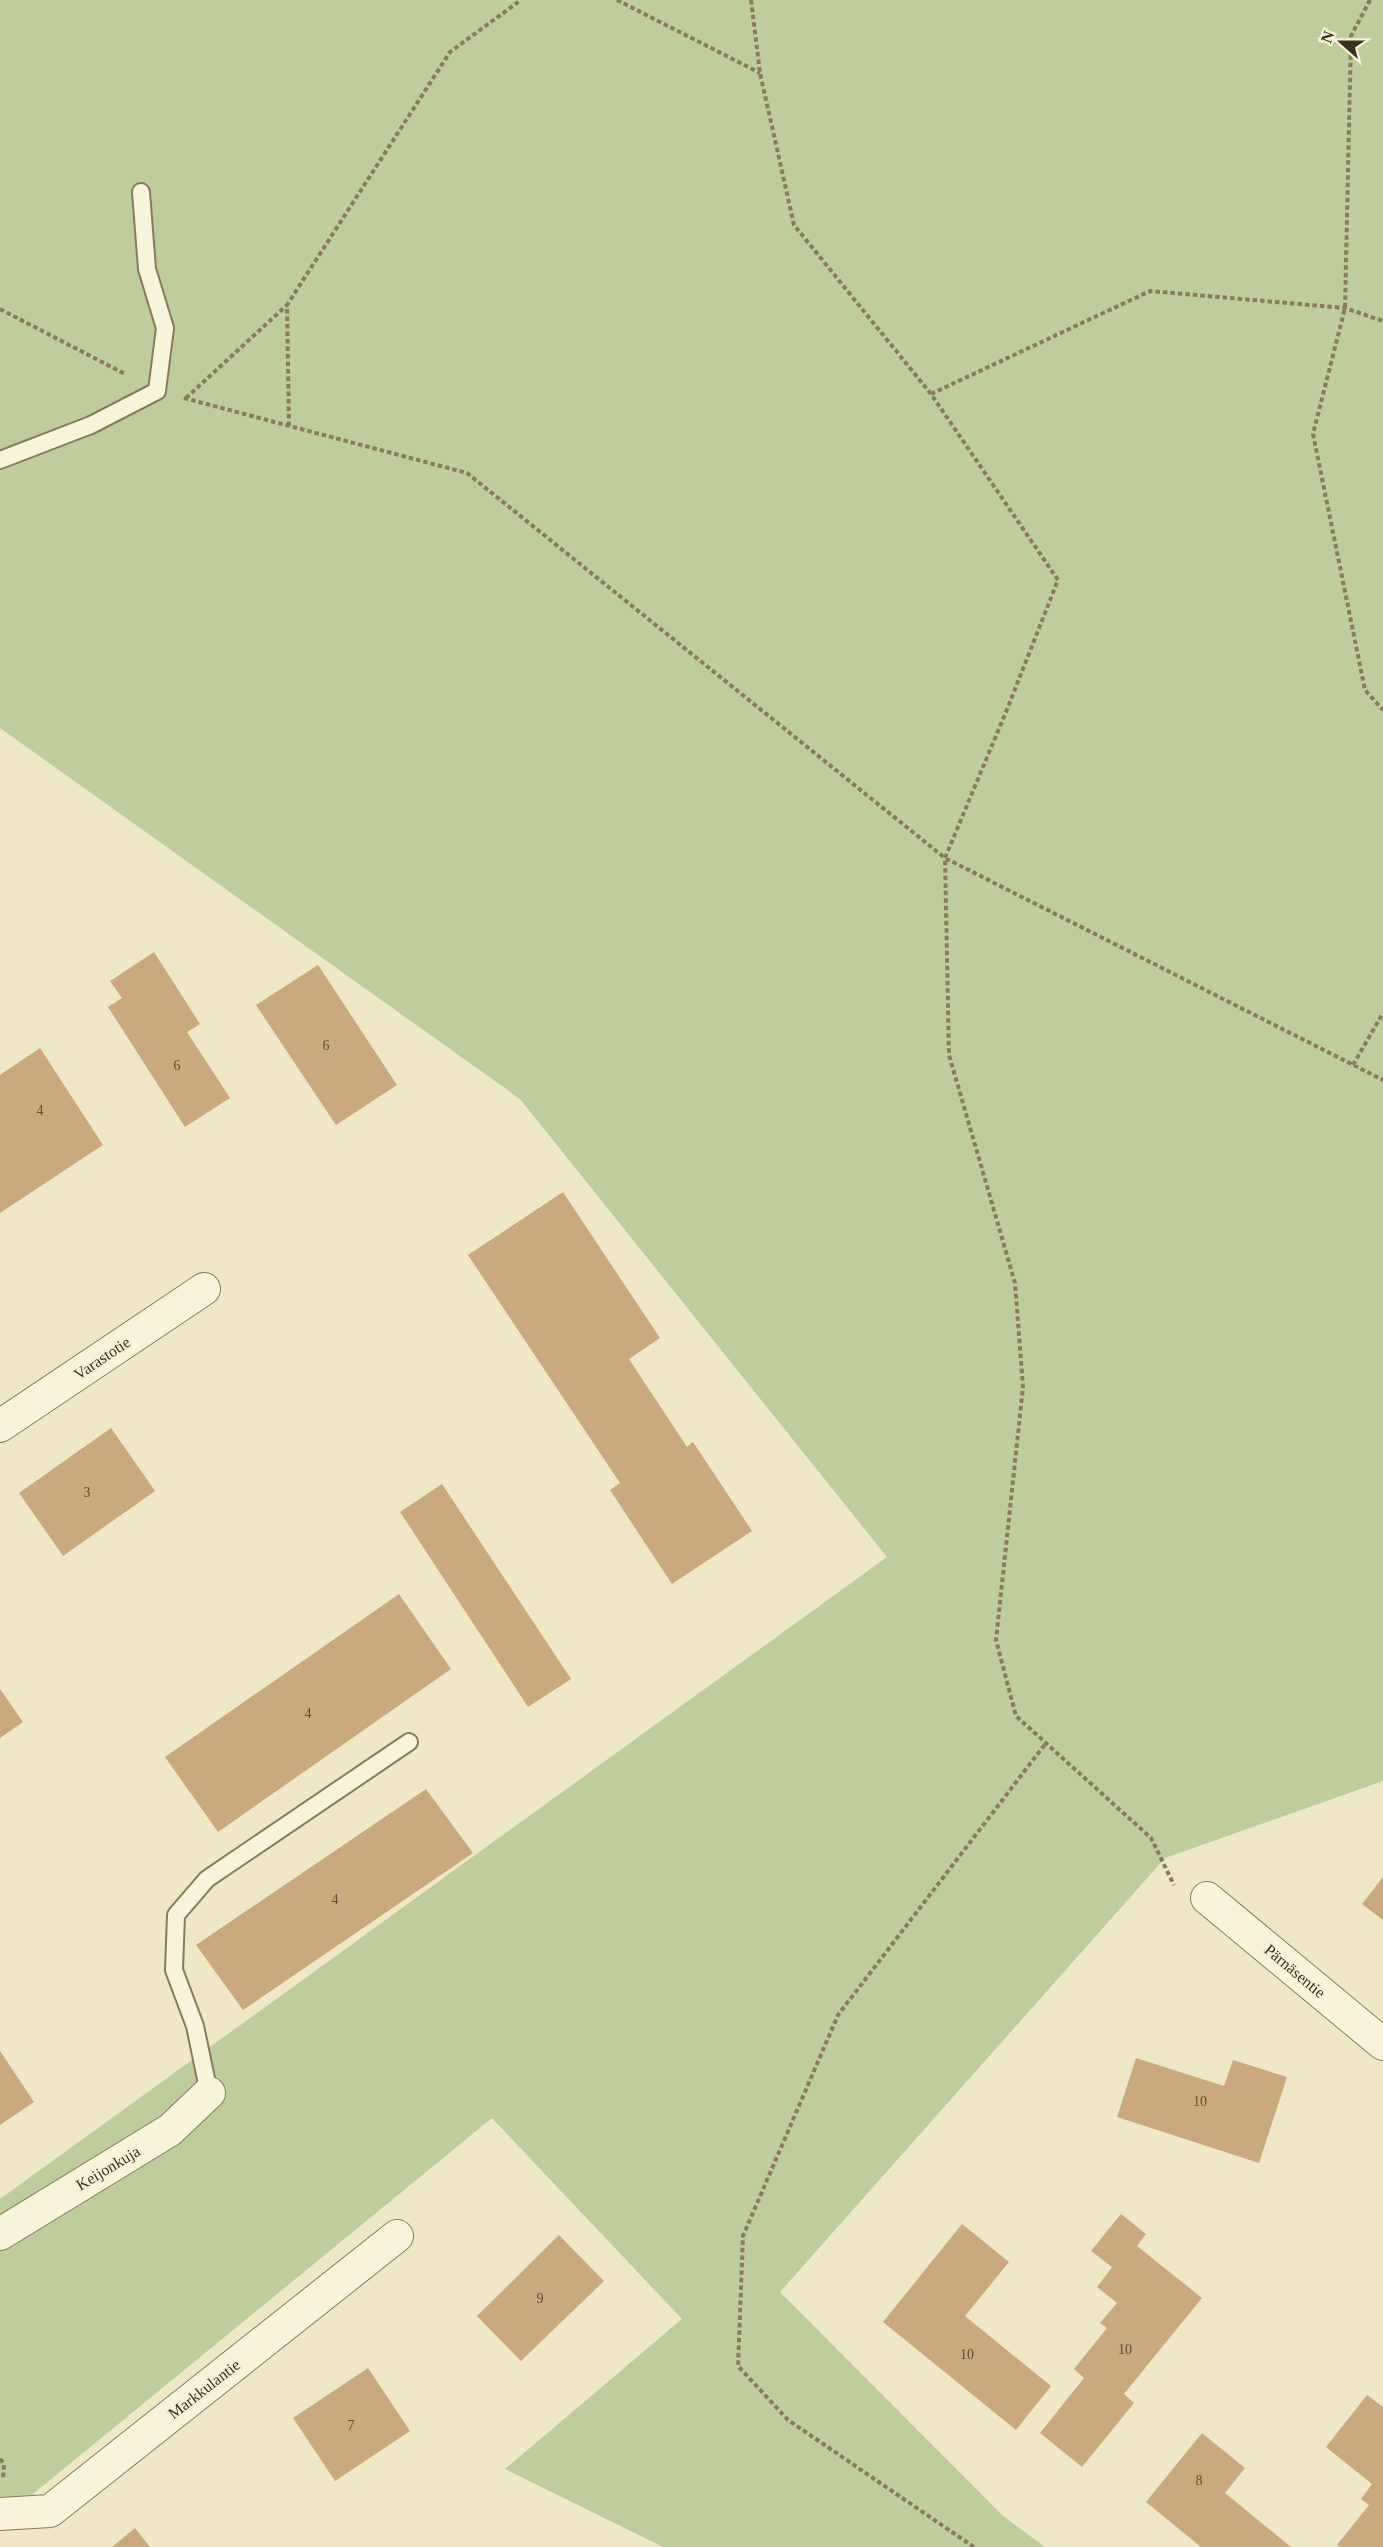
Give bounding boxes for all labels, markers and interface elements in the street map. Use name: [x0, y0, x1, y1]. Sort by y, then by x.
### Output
north arrow: [1311, 12, 1371, 72]
text: N: [1317, 28, 1338, 45]
house number: 6: [323, 1038, 330, 1053]
house number: 6: [174, 1058, 181, 1073]
house number: 4: [37, 1103, 44, 1118]
street label: Varastotie: [71, 1333, 133, 1383]
house number: 3: [84, 1485, 91, 1500]
house number: 4: [305, 1706, 312, 1721]
house number: 4: [332, 1892, 339, 1907]
street label: Pärnäsentie: [1261, 1941, 1329, 2001]
house number: 10: [1193, 2094, 1207, 2109]
street label: Keijonkuja: [73, 2142, 143, 2194]
house number: 9: [537, 2291, 544, 2306]
house number: 10: [1118, 2342, 1132, 2357]
house number: 10: [960, 2347, 974, 2362]
street label: Markkulantie: [165, 2356, 243, 2422]
house number: 7: [348, 2418, 355, 2433]
house number: 8: [1196, 2473, 1203, 2488]

